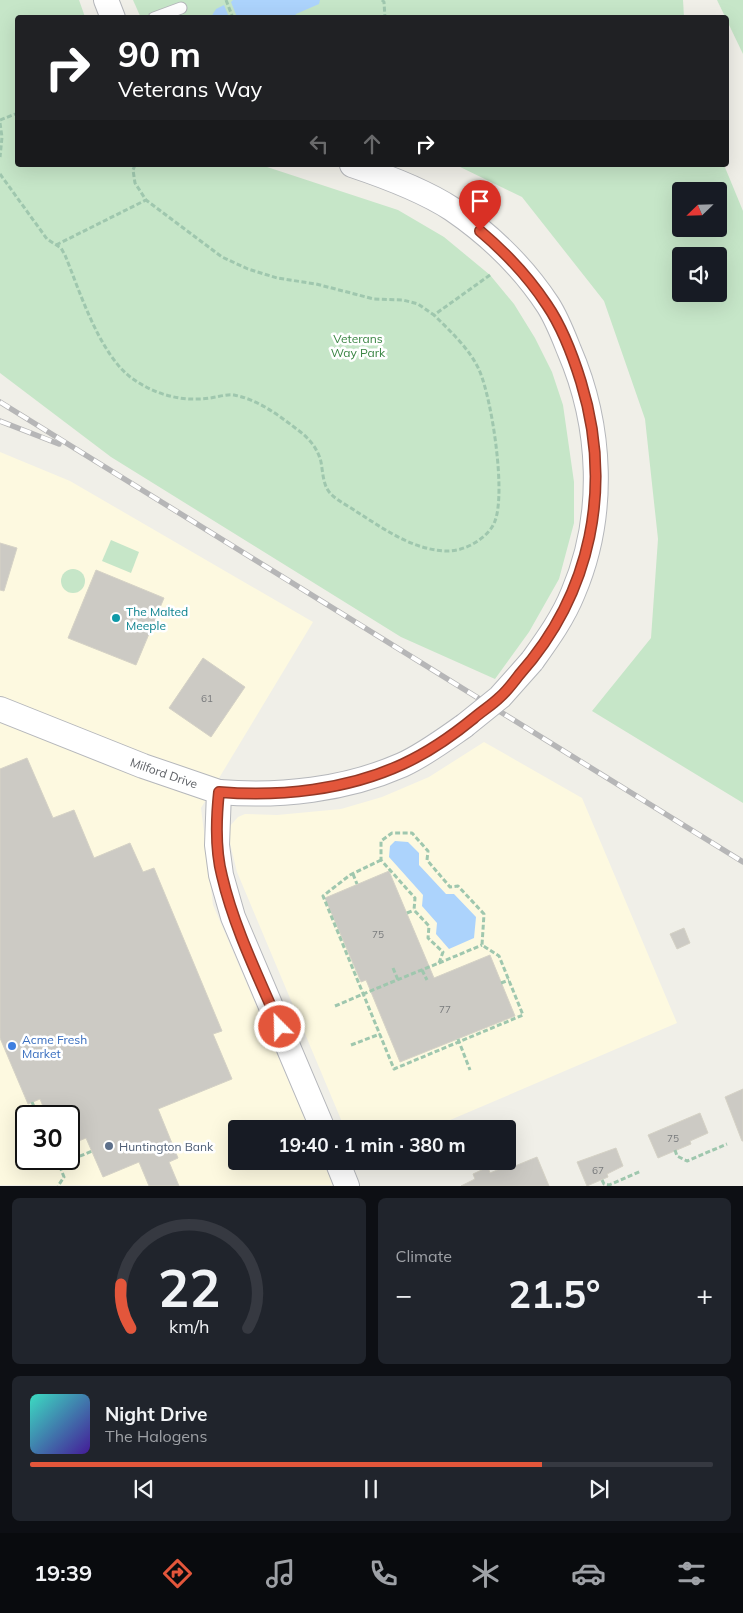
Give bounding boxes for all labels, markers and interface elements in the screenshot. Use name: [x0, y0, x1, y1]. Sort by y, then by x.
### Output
text: 90 m: [118, 32, 201, 76]
icon: right: [35, 35, 100, 100]
text: Veterans Way: [118, 75, 262, 103]
icon: left: [305, 130, 333, 158]
icon: ahead: [358, 130, 386, 158]
icon: right: [411, 130, 439, 158]
pin: [459, 180, 501, 231]
north arrow: [672, 182, 728, 238]
map controls: [672, 182, 727, 302]
icon: arrive: [466, 187, 494, 215]
button: sound: [672, 247, 727, 302]
park label: Veterans Way Park: [331, 331, 386, 360]
place label: The Malted Meeple: [126, 604, 188, 633]
marker: The Malted Meeple: [110, 612, 122, 624]
house number: 61: [201, 692, 213, 705]
street label: Milford Drive: [128, 754, 200, 792]
house number: 75: [372, 928, 384, 941]
position arrow: [253, 1000, 305, 1052]
house number: 77: [439, 1003, 451, 1016]
place label: Acme Fresh Market: [22, 1032, 87, 1061]
marker: Acme Fresh Market: [6, 1040, 18, 1052]
speed limit sign: 30: [15, 1105, 80, 1170]
house number: 75: [667, 1132, 679, 1145]
text: 19:40 · 1 min · 380 m: [278, 1133, 466, 1157]
place label: Huntington Bank: [119, 1139, 214, 1154]
marker: Huntington Bank: [103, 1140, 115, 1152]
house number: 67: [592, 1164, 604, 1177]
text: Climate: [396, 1246, 452, 1266]
text: 22: [158, 1255, 220, 1320]
text: 21.5°: [508, 1270, 600, 1318]
text: −: [396, 1277, 412, 1312]
text: +: [696, 1277, 713, 1312]
text: km/h: [169, 1315, 209, 1337]
text: Night Drive: [105, 1402, 207, 1426]
text: The Halogens: [105, 1426, 207, 1446]
icon: previous: [130, 1475, 158, 1503]
icon: pause: [357, 1475, 385, 1503]
icon: next: [585, 1475, 613, 1503]
icon: directions: [160, 1556, 195, 1591]
icon: music: [263, 1556, 298, 1591]
icon: phone: [366, 1556, 401, 1591]
icon: climate: [468, 1556, 503, 1591]
icon: car: [571, 1556, 606, 1591]
icon: filters: [674, 1556, 709, 1591]
text: 19:39: [34, 1559, 92, 1587]

